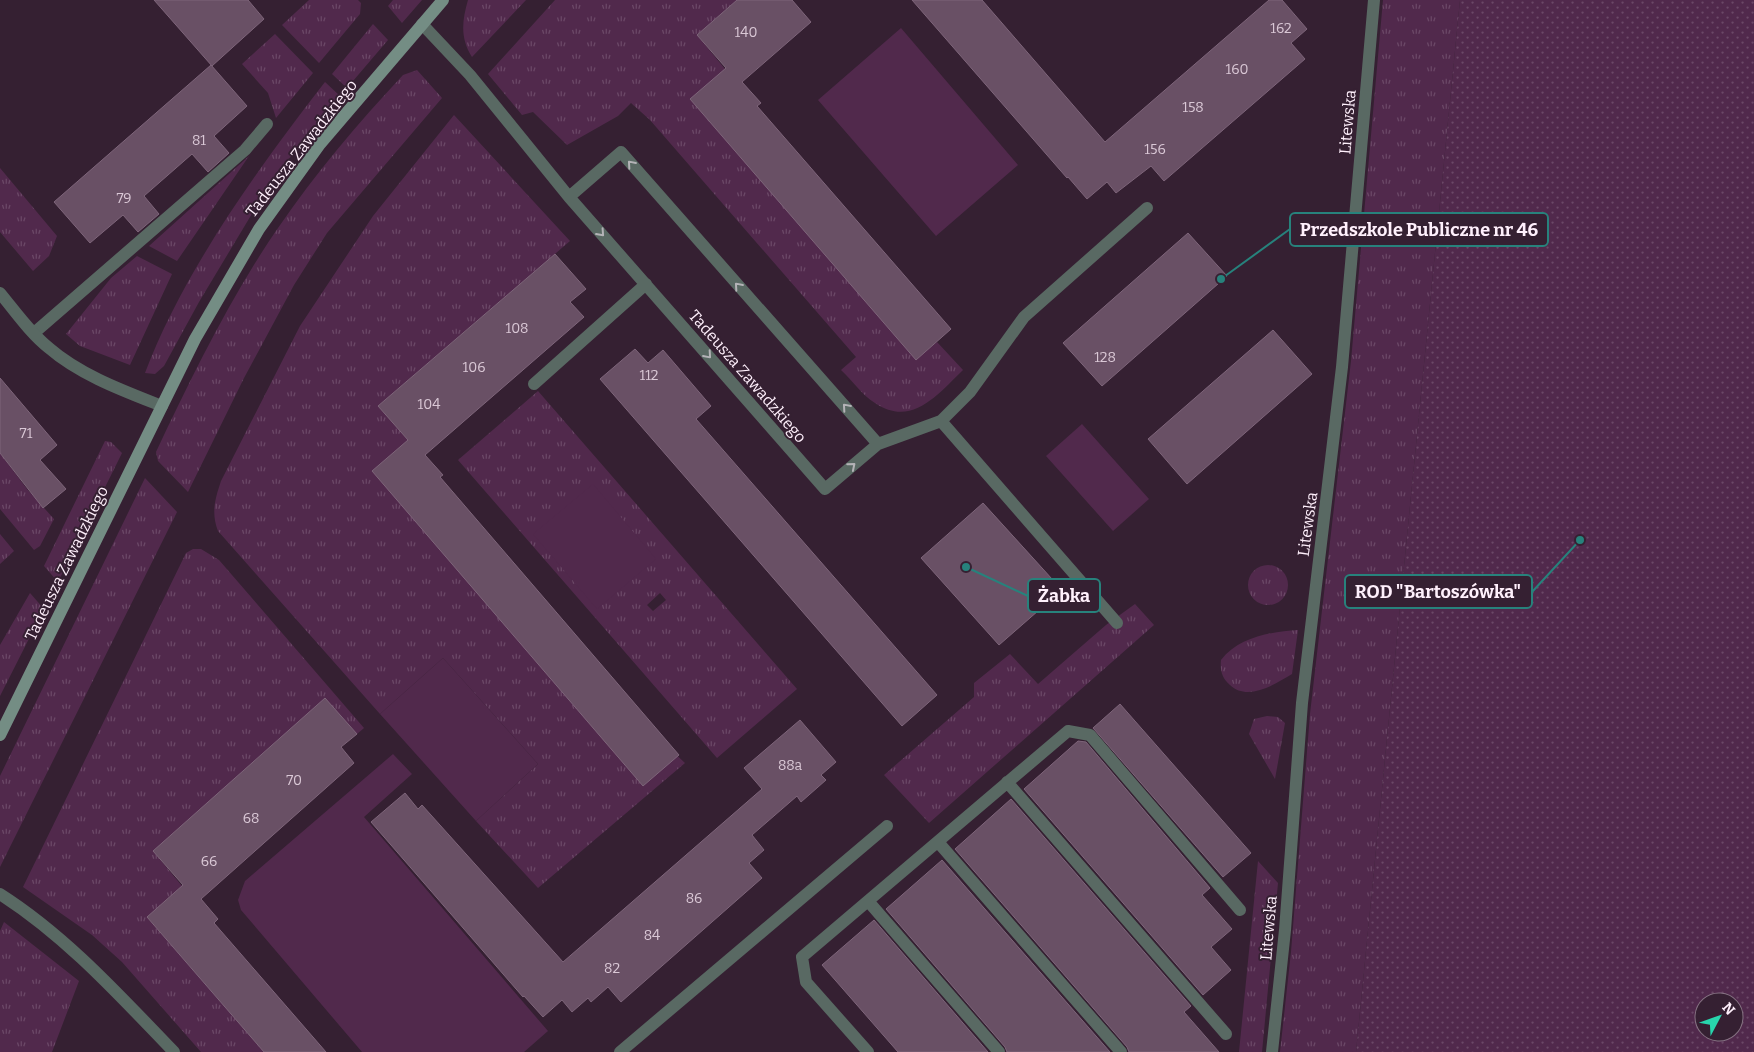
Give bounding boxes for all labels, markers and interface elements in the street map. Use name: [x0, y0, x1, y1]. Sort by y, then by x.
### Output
house number: 162: [1270, 20, 1292, 37]
house number: 140: [735, 24, 757, 41]
house number: 160: [1226, 61, 1248, 78]
street label: Tadeusza Zawadzkiego: [242, 76, 361, 221]
street label: Litewska: [1335, 89, 1360, 155]
house number: 158: [1182, 99, 1204, 116]
house number: 81: [192, 132, 206, 149]
house number: 156: [1144, 141, 1166, 158]
one-way arrow: [628, 160, 637, 169]
house number: 79: [117, 190, 132, 207]
callout: Przedszkole Publiczne nr 46: [1290, 213, 1548, 246]
text: Przedszkole Publiczne nr 46: [1300, 219, 1539, 241]
one-way arrow: [595, 228, 604, 237]
one-way arrow: [735, 282, 744, 291]
street label: Tadeusza Zawadzkiego: [685, 306, 810, 447]
house number: 108: [505, 320, 529, 337]
house number: 128: [1094, 349, 1116, 366]
one-way arrow: [703, 350, 712, 359]
house number: 106: [463, 359, 485, 376]
house number: 112: [640, 367, 658, 384]
house number: 104: [418, 396, 440, 413]
one-way arrow: [843, 404, 852, 413]
house number: 71: [20, 425, 33, 442]
one-way arrow: [846, 463, 855, 472]
street label: Tadeusza Zawadzkiego: [21, 483, 112, 644]
street label: Litewska: [1294, 490, 1321, 557]
callout: ROD "Bartoszówka": [1345, 575, 1532, 608]
callout: Żabka: [1028, 579, 1100, 612]
text: ROD "Bartoszówka": [1355, 581, 1521, 603]
text: Żabka: [1038, 585, 1090, 607]
house number: 88a: [778, 757, 802, 774]
house number: 70: [286, 772, 302, 789]
house number: 68: [243, 810, 259, 827]
house number: 66: [201, 853, 217, 870]
house number: 86: [686, 890, 702, 907]
street label: Litewska: [1256, 895, 1281, 961]
house number: 84: [644, 927, 660, 944]
house number: 82: [604, 960, 620, 977]
north arrow: [1694, 992, 1744, 1042]
text: N: [1718, 999, 1739, 1019]

